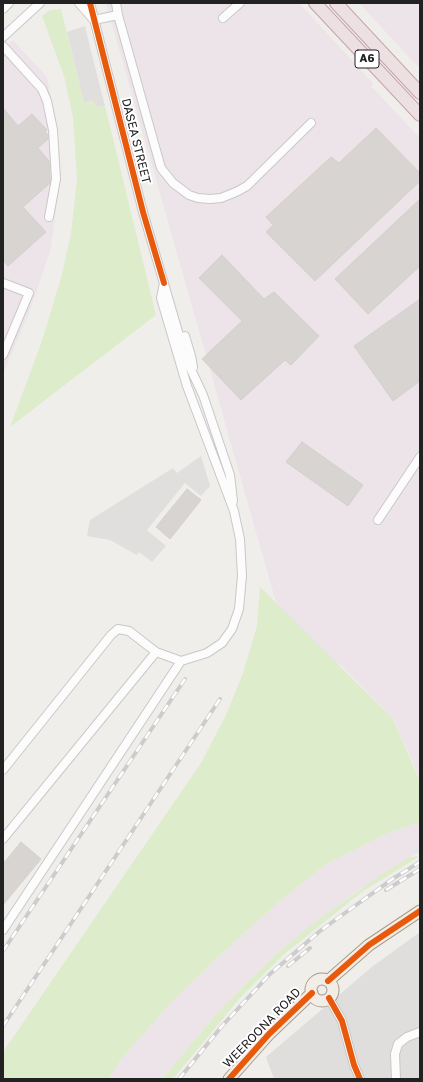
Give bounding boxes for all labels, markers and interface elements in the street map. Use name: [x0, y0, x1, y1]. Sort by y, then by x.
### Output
road number: A6: [355, 50, 379, 68]
street label: DASEA STREET: [118, 97, 154, 185]
street label: WEEROONA ROAD: [220, 985, 304, 1071]

